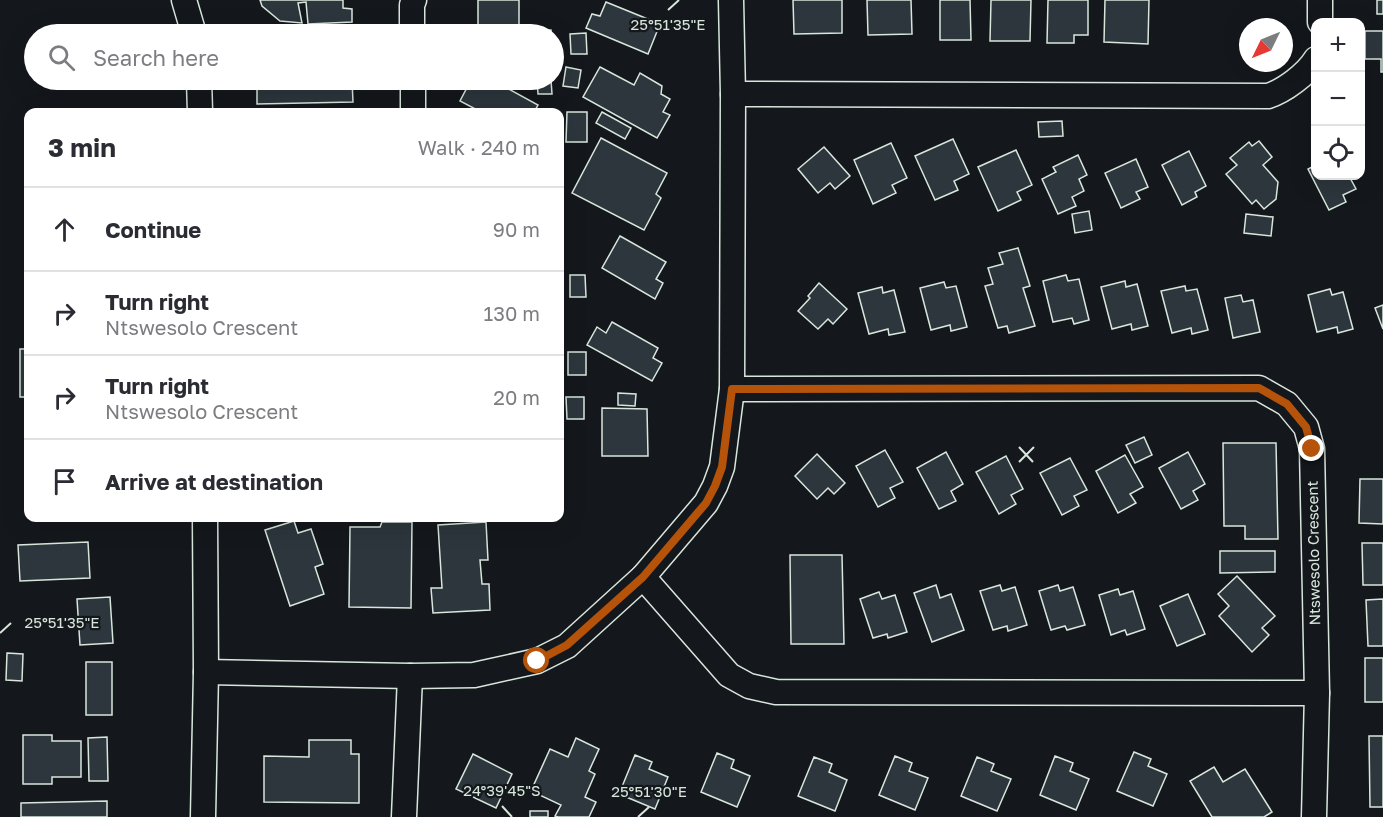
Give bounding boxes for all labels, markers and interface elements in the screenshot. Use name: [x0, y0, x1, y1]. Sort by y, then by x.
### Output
text: 25°51'35"E: [630, 15, 706, 33]
north arrow: [1239, 18, 1293, 72]
map controls: [1311, 18, 1365, 180]
button: +: [1311, 18, 1365, 72]
search box: [24, 24, 564, 90]
icon: search: [45, 41, 78, 74]
text: Search here: [93, 44, 219, 71]
button: −: [1311, 72, 1365, 126]
button: locate: [1311, 126, 1365, 180]
text: 3 min: [48, 132, 116, 163]
text: Walk · 240 m: [418, 135, 540, 159]
icon: ahead: [48, 213, 81, 246]
text: Continue: [105, 216, 201, 243]
text: 90 m: [493, 217, 540, 241]
text: Turn right: [105, 288, 209, 315]
icon: right: [48, 297, 81, 330]
text: 130 m: [484, 301, 540, 325]
text: Ntswesolo Crescent: [105, 315, 298, 339]
text: Turn right: [105, 372, 209, 399]
icon: right: [48, 381, 81, 414]
text: 20 m: [493, 385, 540, 409]
text: Ntswesolo Crescent: [105, 399, 298, 423]
route end: [1298, 435, 1324, 461]
icon: arrive: [48, 465, 81, 498]
text: Arrive at destination: [105, 468, 323, 495]
street label: Ntswesolo Crescent: [1303, 480, 1323, 626]
text: 25°51'35"E: [24, 613, 100, 631]
route start: [523, 647, 549, 673]
text: 24°39'45"S: [463, 781, 541, 799]
text: 25°51'30"E: [611, 782, 687, 800]

